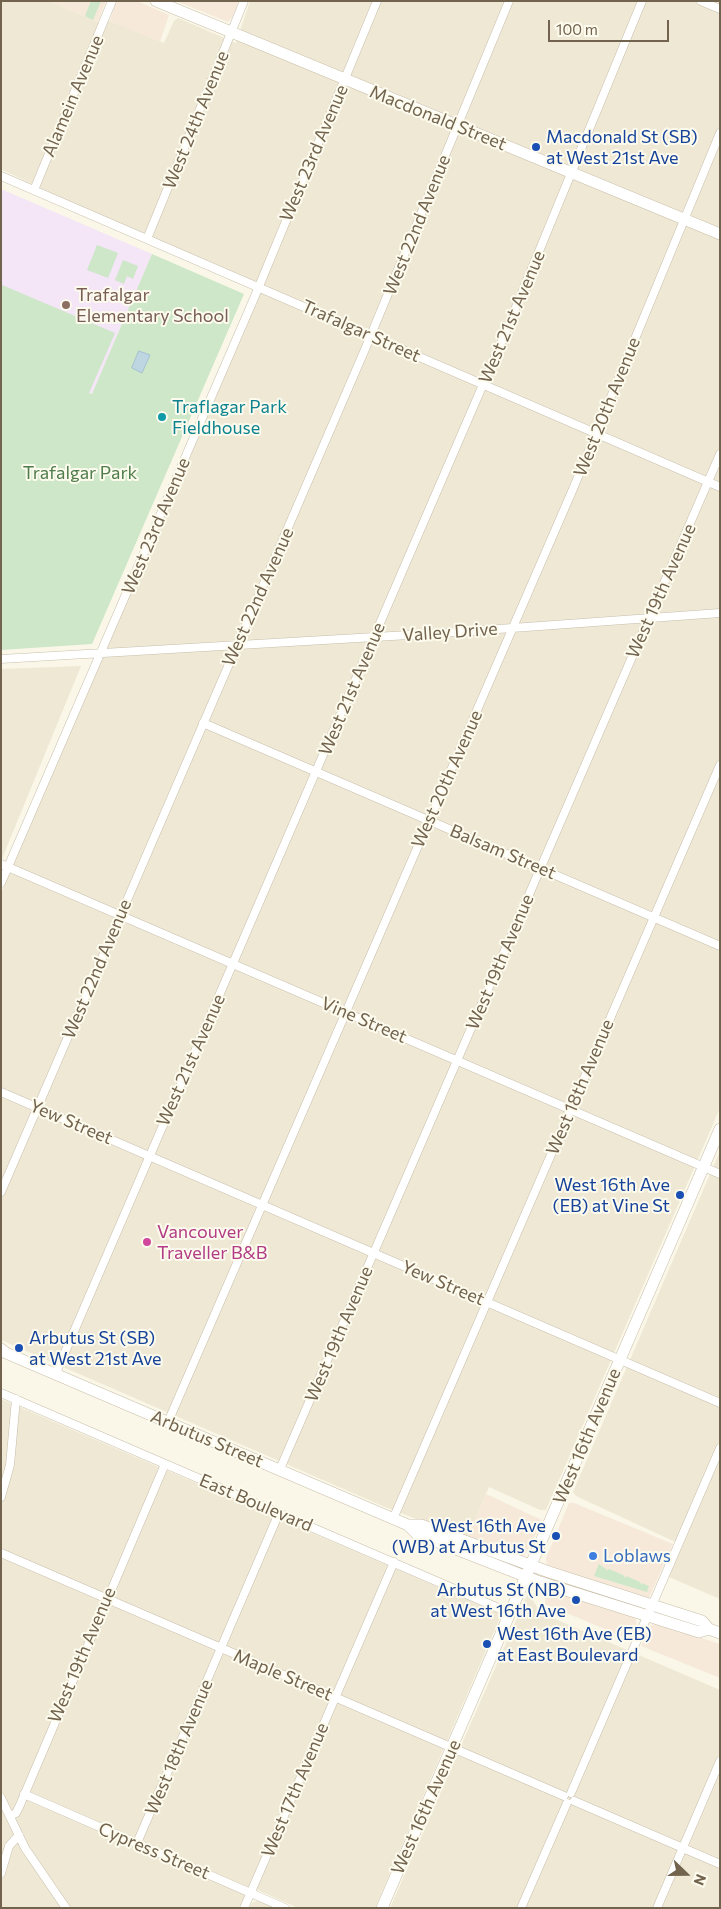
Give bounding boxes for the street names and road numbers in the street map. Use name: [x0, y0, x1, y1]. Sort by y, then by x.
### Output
street label: Alamein Avenue: [38, 32, 108, 160]
street label: West 24th Avenue: [158, 48, 234, 192]
street label: West 23rd Avenue: [275, 81, 353, 225]
street label: Macdonald Street: [366, 81, 510, 155]
street label: West 22nd Avenue: [379, 152, 455, 298]
street label: West 21st Avenue: [474, 247, 550, 387]
street label: Trafalgar Street: [298, 295, 424, 367]
street label: West 20th Avenue: [569, 334, 645, 480]
street label: West 23rd Avenue: [117, 454, 195, 598]
street label: West 19th Avenue: [622, 520, 700, 662]
street label: West 22nd Avenue: [218, 524, 298, 670]
street label: Valley Drive: [402, 618, 498, 646]
street label: West 21st Avenue: [314, 619, 390, 759]
street label: West 20th Avenue: [407, 707, 487, 851]
street label: Balsam Street: [447, 820, 559, 884]
street label: West 19th Avenue: [462, 891, 538, 1033]
street label: West 22nd Avenue: [58, 896, 136, 1042]
street label: West 21st Avenue: [152, 991, 230, 1129]
street label: Vine Street: [318, 992, 410, 1048]
street label: West 18th Avenue: [542, 1016, 618, 1158]
street label: Yew Street: [26, 1095, 116, 1149]
street label: Yew Street: [398, 1256, 488, 1310]
street label: West 19th Avenue: [301, 1263, 377, 1405]
street label: West 16th Avenue: [549, 1365, 625, 1507]
street label: Arbutus Street: [147, 1406, 267, 1472]
street label: East Boulevard: [196, 1469, 316, 1537]
street label: West 19th Avenue: [44, 1584, 120, 1726]
street label: Maple Street: [230, 1644, 336, 1706]
street label: West 18th Avenue: [141, 1676, 217, 1818]
street label: West 17th Avenue: [257, 1720, 333, 1860]
street label: West 16th Avenue: [387, 1736, 465, 1878]
street label: Cypress Street: [95, 1818, 213, 1884]

